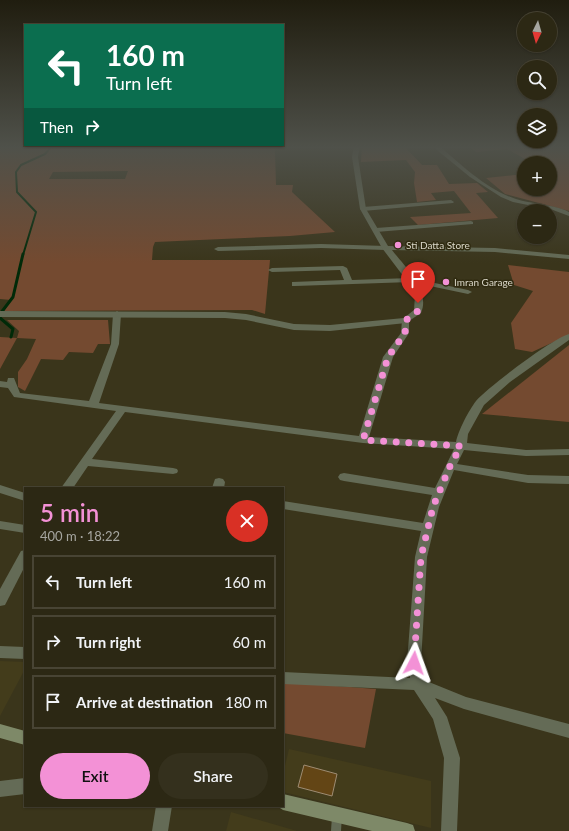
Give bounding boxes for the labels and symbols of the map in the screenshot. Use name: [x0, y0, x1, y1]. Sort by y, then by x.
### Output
north arrow: [517, 12, 557, 52]
place label: Sti Datta Store: [406, 239, 470, 251]
marker: Sti Datta Store: [393, 240, 403, 250]
pin: [401, 262, 435, 303]
place label: Imran Garage: [454, 276, 513, 288]
marker: Imran Garage: [441, 277, 451, 287]
position arrow: [393, 642, 435, 684]

